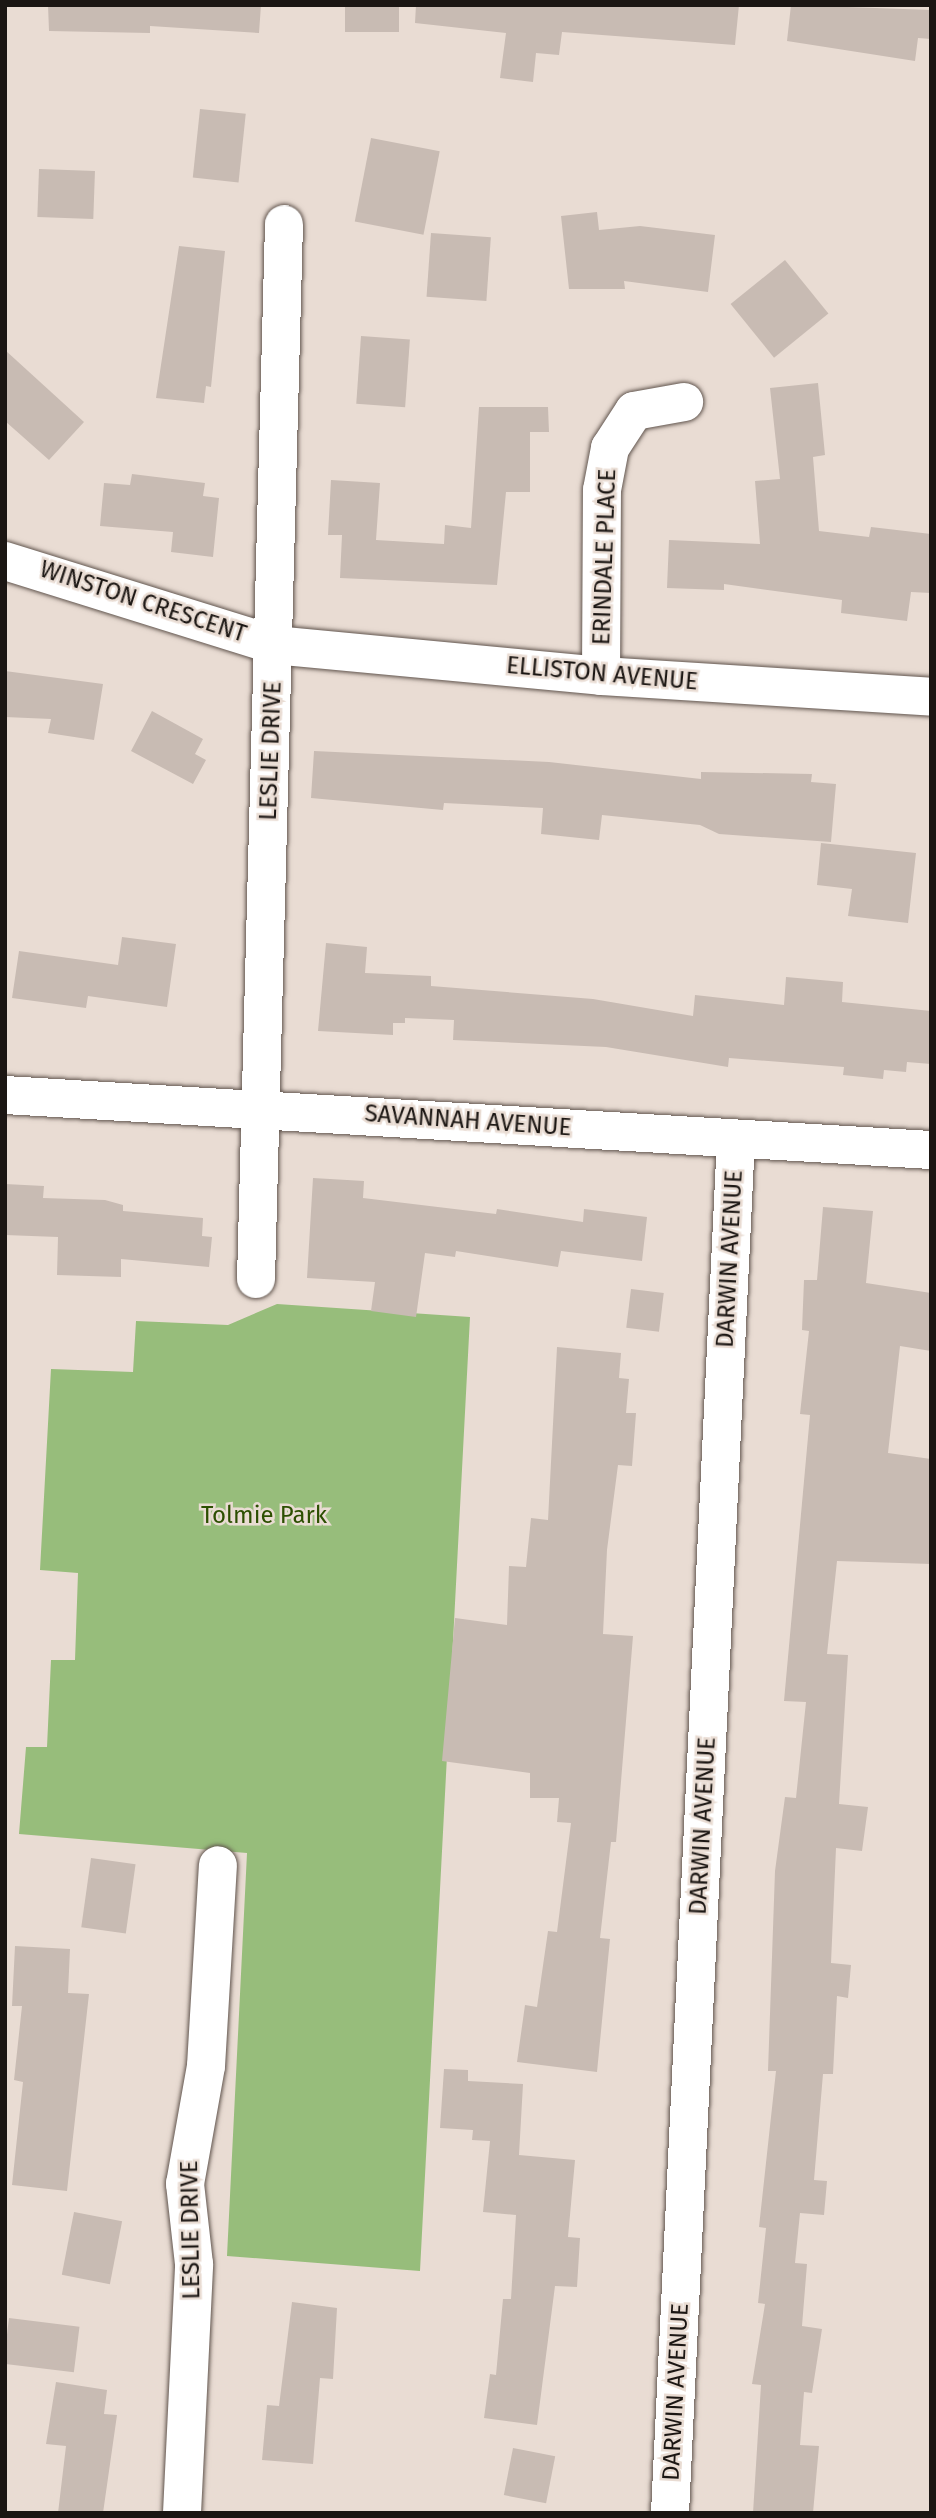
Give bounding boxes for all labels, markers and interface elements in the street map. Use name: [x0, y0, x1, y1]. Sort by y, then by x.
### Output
street label: ERINDALE PLACE: [588, 468, 622, 646]
street label: WINSTON CRESCENT: [36, 555, 250, 649]
street label: ELLISTON AVENUE: [505, 651, 699, 697]
street label: LESLIE DRIVE: [254, 681, 288, 821]
street label: SAVANNAH AVENUE: [364, 1099, 572, 1143]
street label: DARWIN AVENUE: [711, 1169, 749, 1349]
park label: Tolmie Park: [201, 1502, 327, 1530]
street label: DARWIN AVENUE: [684, 1736, 722, 1916]
street label: LESLIE DRIVE: [175, 2160, 207, 2300]
street label: DARWIN AVENUE: [657, 2302, 695, 2482]

